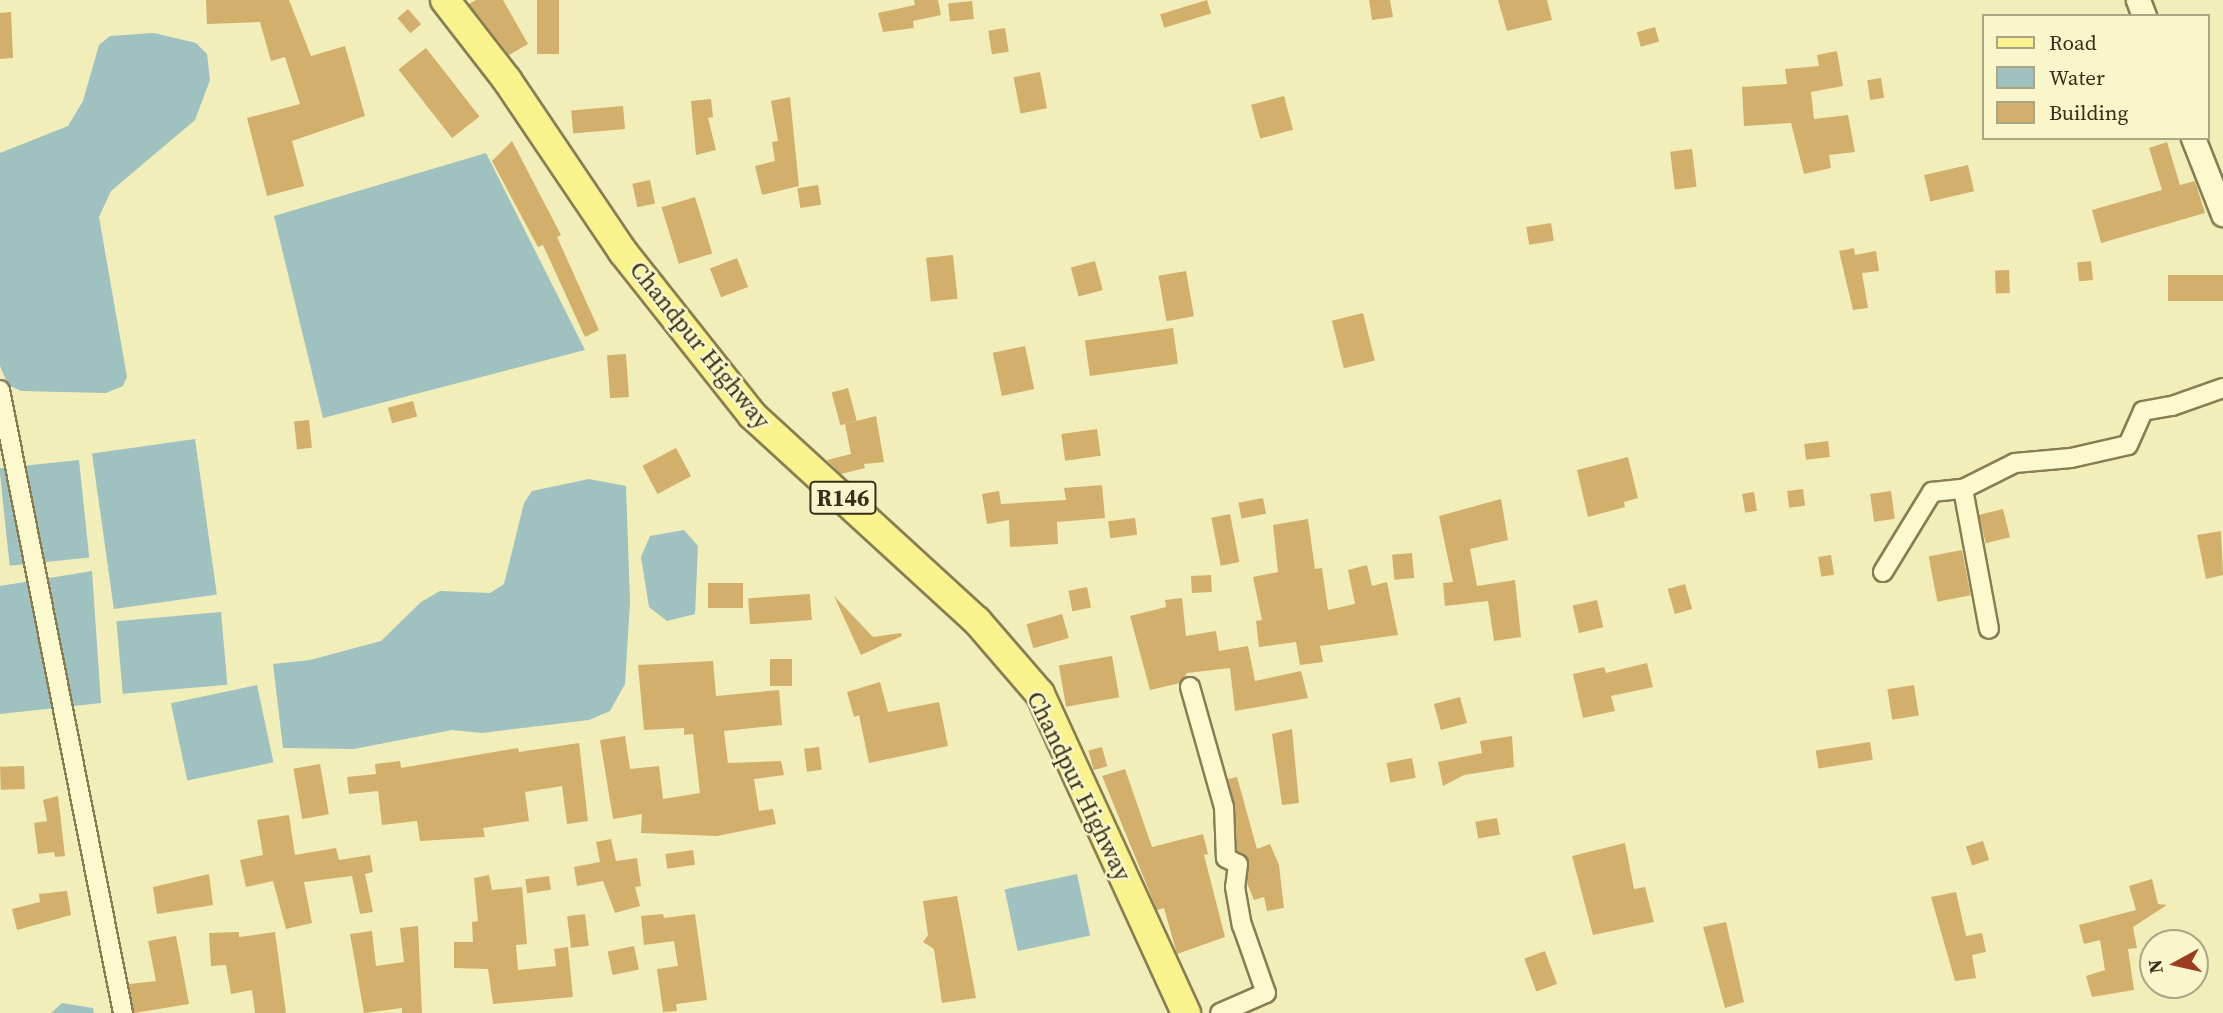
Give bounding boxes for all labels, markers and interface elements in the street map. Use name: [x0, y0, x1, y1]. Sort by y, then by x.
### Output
legend: [1982, 14, 2209, 140]
text: Road: [2049, 28, 2097, 57]
text: Water: [2049, 63, 2105, 92]
text: Building: [2049, 98, 2128, 127]
street label: Chandpur Highway: [624, 256, 776, 434]
road number: R146: [808, 478, 878, 518]
street label: Chandpur Highway: [1021, 687, 1137, 885]
north arrow: [2139, 929, 2209, 999]
text: N: [2141, 958, 2169, 975]

